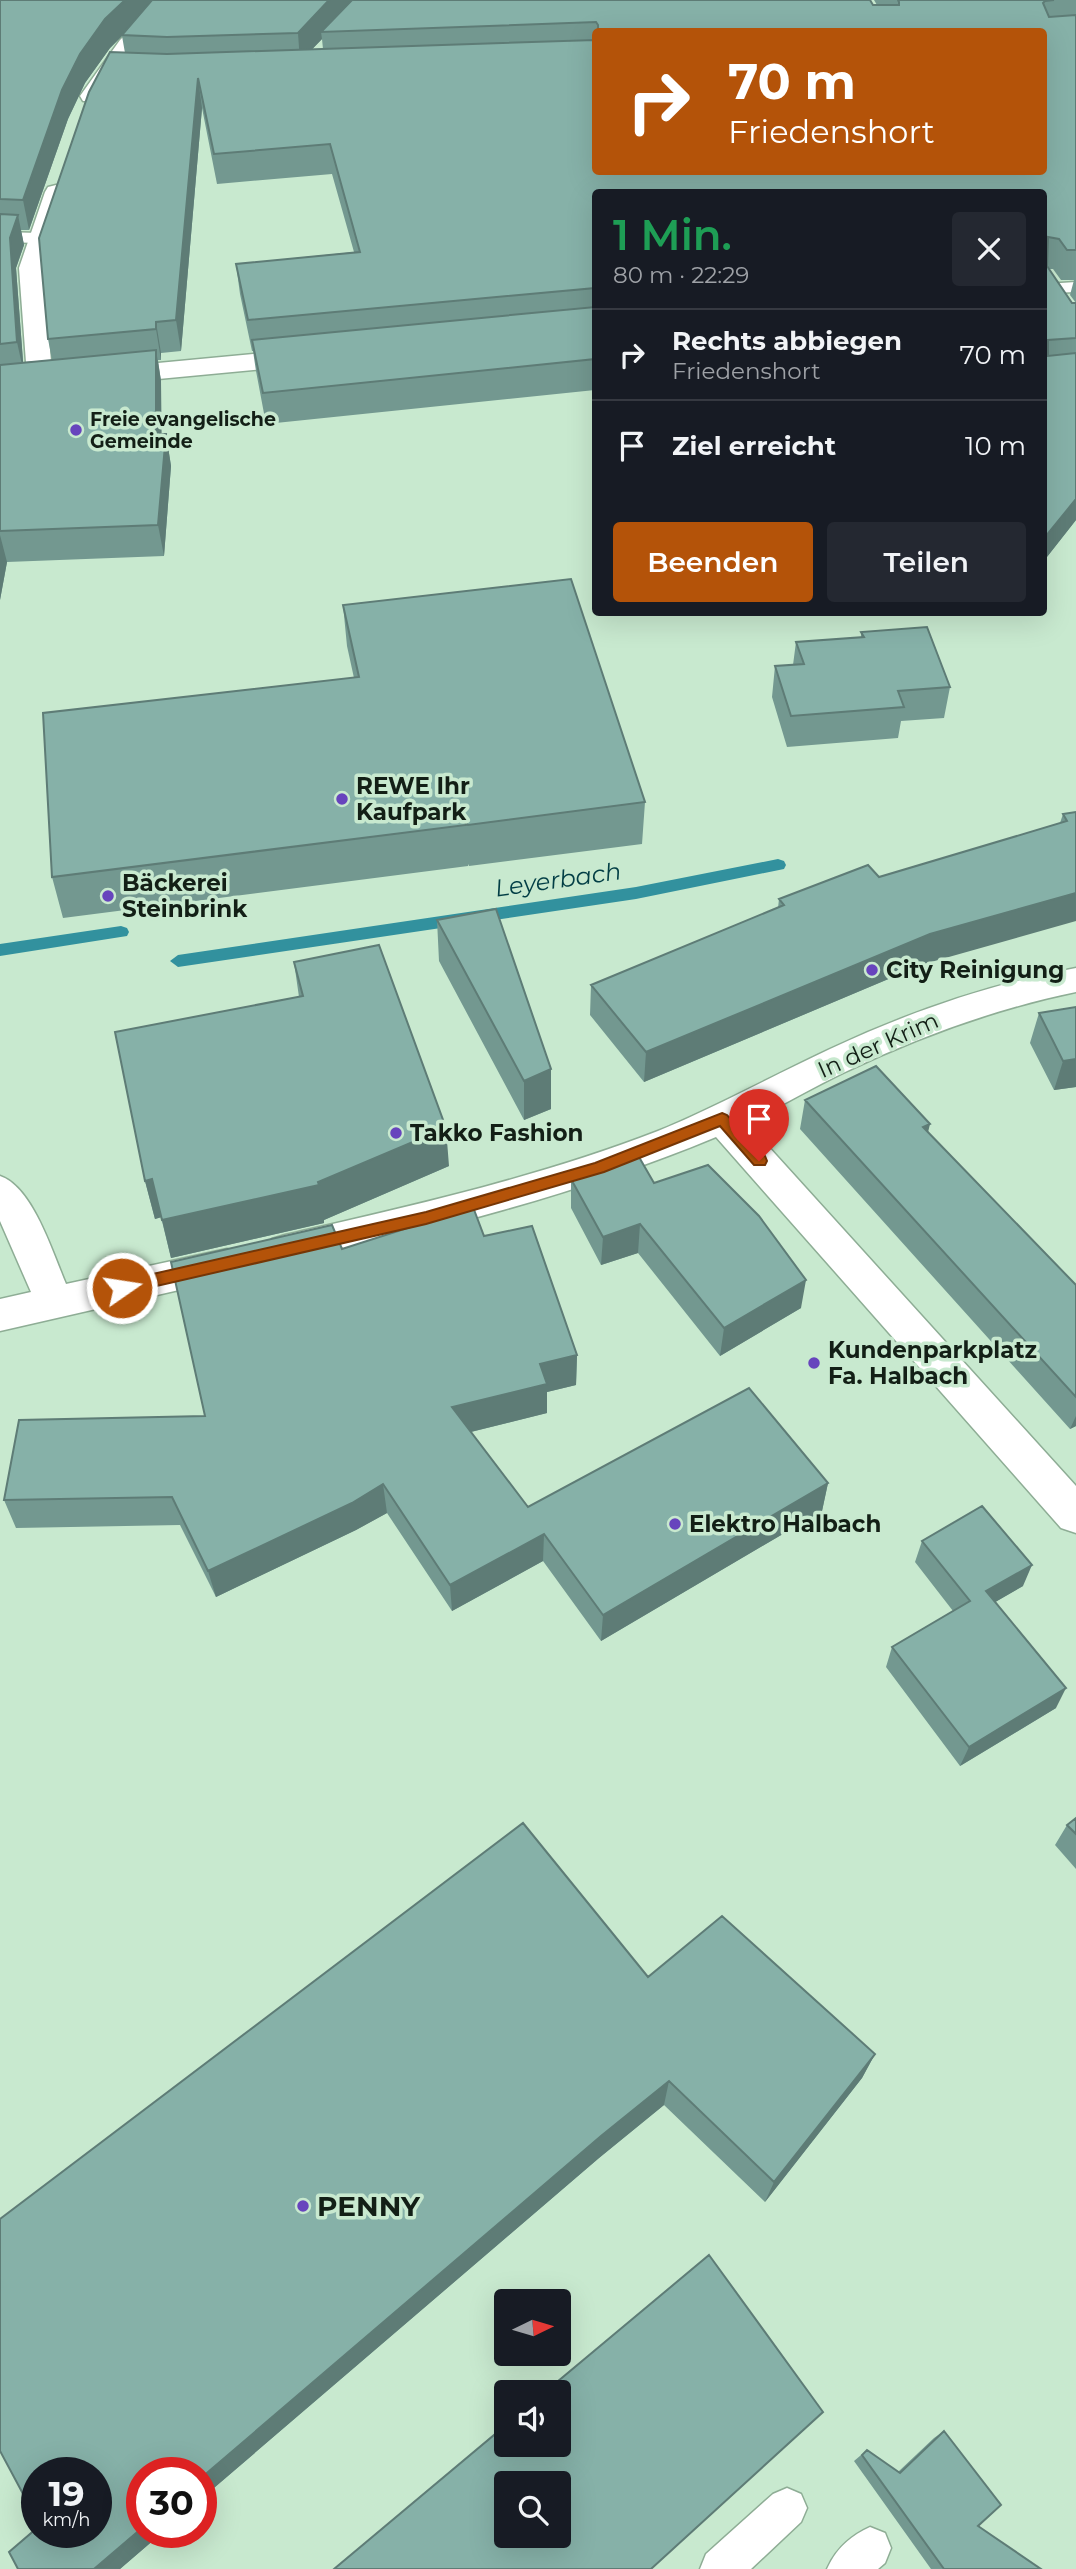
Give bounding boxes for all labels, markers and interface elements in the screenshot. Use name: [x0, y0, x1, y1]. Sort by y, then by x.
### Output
text: 70 m: [728, 52, 856, 111]
icon: right: [613, 56, 704, 147]
text: Friedenshort: [728, 112, 935, 151]
text: 1 Min.: [613, 209, 732, 261]
button: close: [952, 212, 1026, 286]
text: 80 m · 22:29: [613, 261, 749, 289]
text: Rechts abbiegen: [672, 325, 902, 357]
icon: right: [613, 336, 651, 374]
text: 70 m: [960, 339, 1026, 371]
text: Friedenshort: [672, 357, 821, 385]
place label: Freie evangelische Gemeinde: [90, 408, 276, 453]
marker: Freie evangelische Gemeinde: [68, 422, 84, 438]
icon: arrive: [613, 427, 651, 465]
text: Ziel erreicht: [672, 430, 836, 462]
text: 10 m: [965, 430, 1026, 462]
button: Beenden: [613, 522, 813, 602]
button: Teilen: [827, 522, 1026, 602]
place label: REWE Ihr Kaufpark: [356, 772, 470, 826]
marker: REWE Ihr Kaufpark: [334, 791, 350, 807]
water label: Leyerbach: [493, 856, 623, 903]
place label: Bäckerei Steinbrink: [122, 869, 248, 923]
marker: Bäckerei Steinbrink: [100, 888, 116, 904]
place label: City Reinigung: [886, 956, 1064, 984]
marker: City Reinigung: [864, 962, 880, 978]
street label: In der Krim: [813, 1006, 943, 1084]
pin: [729, 1089, 789, 1161]
icon: arrive: [740, 1100, 778, 1138]
place label: Takko Fashion: [410, 1119, 584, 1147]
marker: Takko Fashion: [388, 1125, 404, 1141]
position arrow: [85, 1251, 159, 1325]
place label: Kundenparkplatz Fa. Halbach: [828, 1336, 1037, 1390]
marker: Kundenparkplatz Fa. Halbach: [806, 1355, 822, 1371]
place label: Elektro Halbach: [689, 1510, 881, 1538]
marker: Elektro Halbach: [667, 1516, 683, 1532]
place label: PENNY: [317, 2189, 421, 2223]
marker: PENNY: [295, 2198, 311, 2214]
north arrow: [494, 2289, 570, 2366]
map controls: [494, 2289, 571, 2548]
button: sound: [494, 2380, 571, 2457]
speed limit sign: 30: [126, 2457, 217, 2548]
button: search: [494, 2471, 571, 2548]
text: 19: [48, 2472, 85, 2515]
text: km/h: [42, 2509, 91, 2531]

